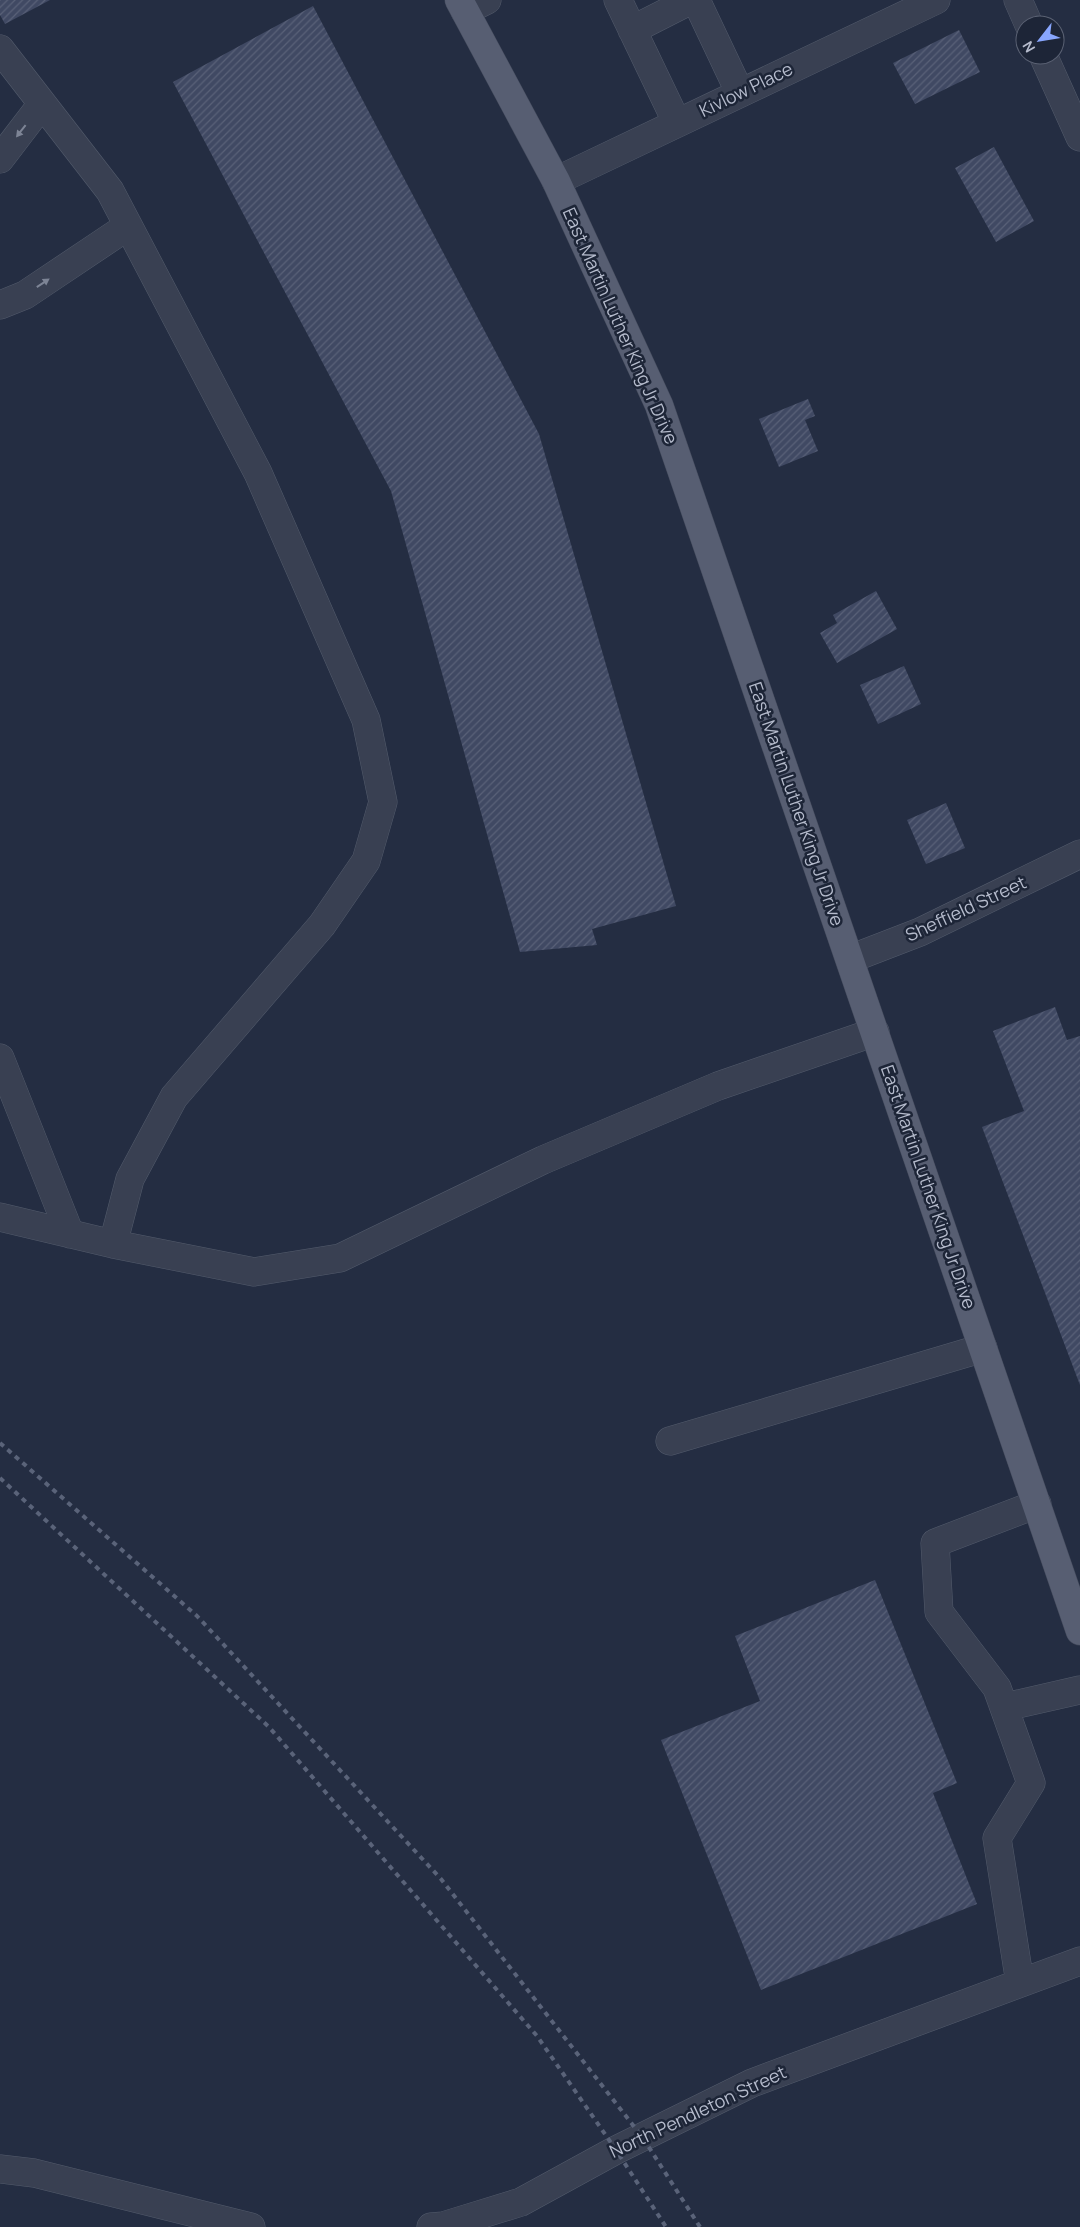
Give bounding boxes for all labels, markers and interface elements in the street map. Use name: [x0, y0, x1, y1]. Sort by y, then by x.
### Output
north arrow: [1015, 15, 1065, 65]
text: N: [1018, 38, 1039, 56]
street label: Kivlow Place: [695, 56, 796, 122]
one-way arrow: [16, 124, 26, 138]
street label: East Martin Luther King Jr Drive: [558, 204, 684, 448]
one-way arrow: [37, 278, 50, 288]
street label: East Martin Luther King Jr Drive: [744, 678, 850, 929]
street label: Sheffield Street: [901, 870, 1030, 947]
street label: East Martin Luther King Jr Drive: [876, 1061, 982, 1312]
street label: North Pendleton Street: [605, 2059, 790, 2163]

